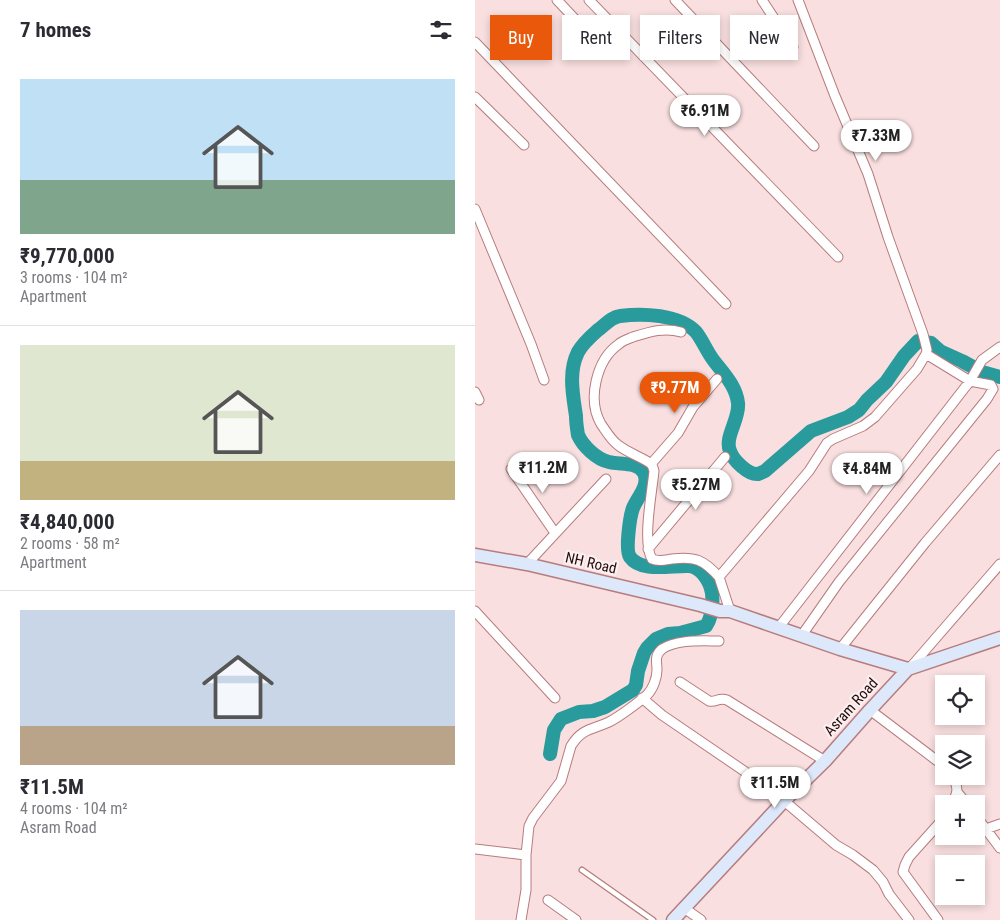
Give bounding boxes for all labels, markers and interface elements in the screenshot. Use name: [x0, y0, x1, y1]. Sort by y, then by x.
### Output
chip: Buy: [490, 15, 552, 60]
chip: Rent: [562, 15, 630, 60]
chip: Filters: [640, 15, 720, 60]
chip: New: [730, 15, 798, 60]
icon: filters: [427, 16, 455, 44]
text: 7 homes: [20, 18, 91, 42]
pin: ₹6.91M: [664, 94, 746, 137]
text: ₹6.91M: [681, 101, 729, 120]
icon: home: [193, 112, 283, 202]
pin: ₹7.33M: [835, 120, 917, 162]
text: ₹7.33M: [852, 126, 900, 145]
text: ₹9,770,000: [20, 244, 115, 268]
text: 3 rooms · 104 m²: [20, 268, 128, 287]
text: Apartment: [20, 287, 87, 306]
pin: ₹9.77M: [634, 372, 716, 414]
icon: home: [193, 377, 283, 467]
text: ₹9.77M: [651, 378, 699, 397]
pin: ₹11.2M: [502, 452, 584, 494]
pin: ₹4.84M: [826, 452, 908, 495]
text: ₹11.2M: [519, 458, 567, 477]
text: ₹4.84M: [843, 459, 891, 478]
pin: ₹5.27M: [655, 468, 737, 511]
text: ₹5.27M: [672, 475, 720, 494]
text: ₹4,840,000: [20, 510, 115, 534]
text: 2 rooms · 58 m²: [20, 534, 120, 553]
street label: NH Road: [564, 548, 618, 578]
text: Apartment: [20, 553, 87, 572]
icon: home: [193, 642, 283, 732]
street label: Asram Road: [820, 674, 882, 740]
map controls: [935, 675, 985, 905]
button: locate: [935, 675, 985, 725]
button: layers: [935, 735, 985, 785]
pin: ₹11.5M: [734, 766, 816, 809]
text: ₹11.5M: [751, 773, 799, 792]
text: ₹11.5M: [20, 775, 84, 799]
button: +: [935, 795, 985, 845]
text: 4 rooms · 104 m²: [20, 799, 128, 818]
text: Asram Road: [20, 818, 97, 837]
button: −: [935, 855, 985, 905]

